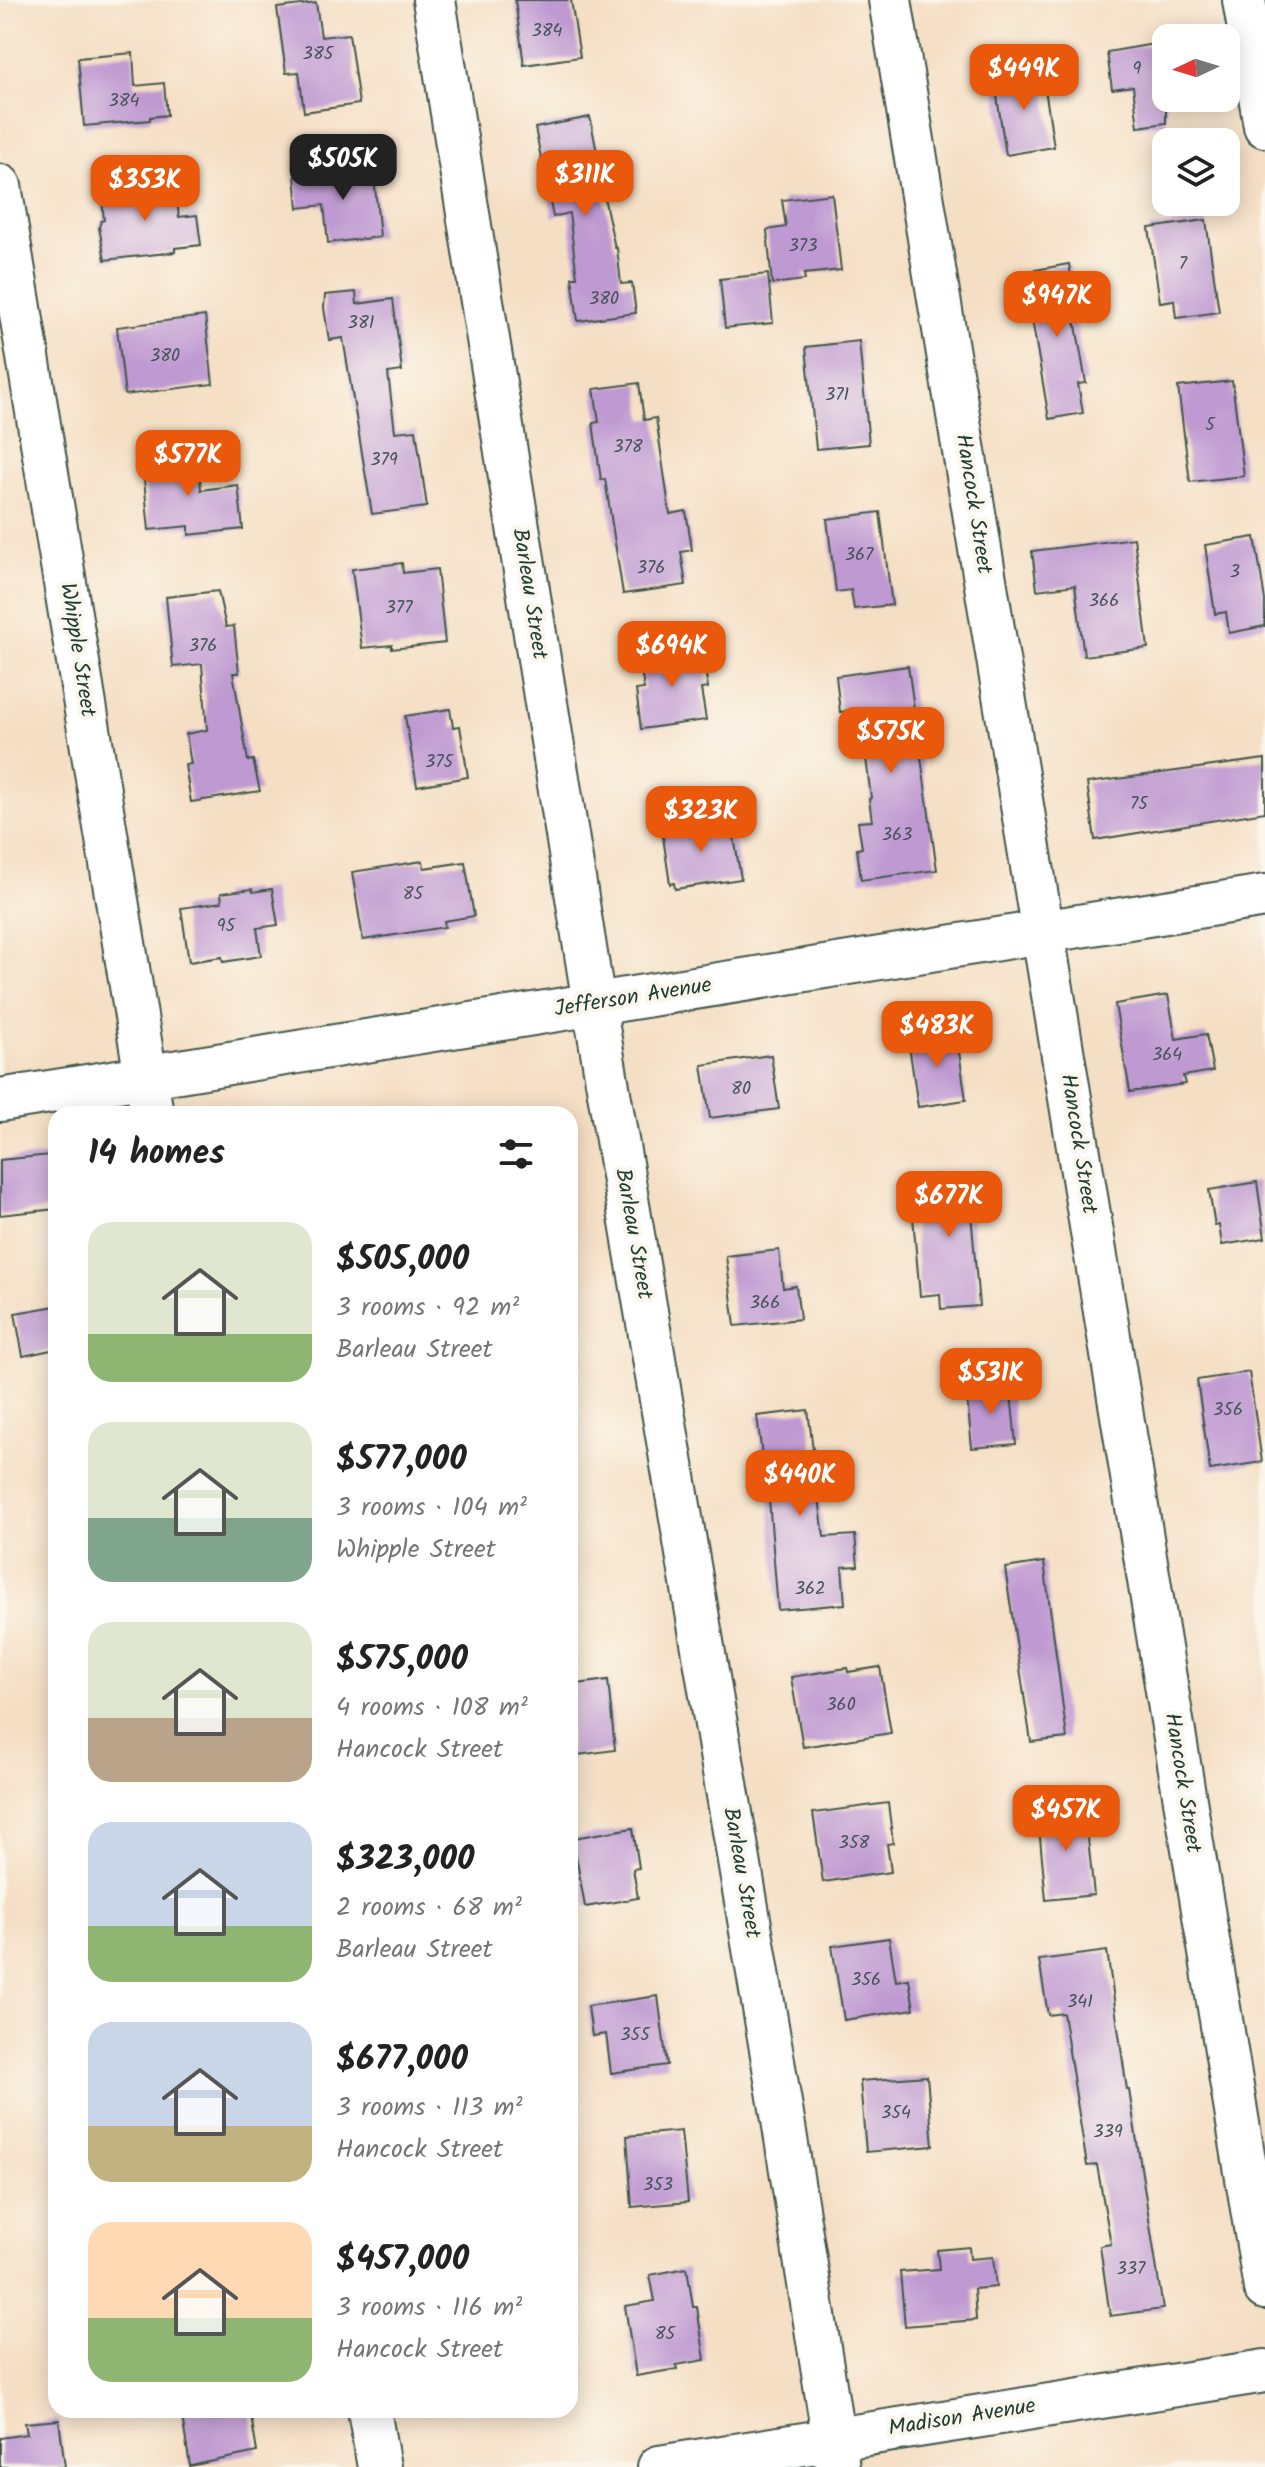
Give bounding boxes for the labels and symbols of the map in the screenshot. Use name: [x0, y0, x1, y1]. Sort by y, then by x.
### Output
house number: 384: [531, 17, 563, 46]
north arrow: [1152, 24, 1240, 112]
house number: 385: [303, 40, 335, 69]
pin: $449K: [968, 44, 1080, 112]
house number: 9: [1133, 55, 1142, 84]
house number: 384: [108, 87, 140, 116]
pin: $505K: [287, 134, 399, 202]
pin: $311K: [529, 150, 641, 218]
pin: $353K: [89, 155, 201, 223]
house number: 373: [789, 232, 817, 261]
house number: 7: [1179, 250, 1188, 279]
pin: $947K: [1001, 271, 1113, 339]
house number: 380: [589, 285, 619, 314]
house number: 381: [348, 309, 374, 338]
house number: 380: [150, 342, 180, 371]
house number: 371: [825, 381, 849, 410]
house number: 5: [1205, 411, 1216, 440]
pin: $577K: [132, 430, 244, 498]
street label: Hancock Street: [945, 431, 1001, 577]
house number: 378: [613, 433, 643, 462]
house number: 379: [370, 446, 398, 475]
street label: Barleau Street: [501, 526, 557, 663]
house number: 367: [845, 541, 874, 570]
house number: 376: [637, 554, 665, 583]
house number: 3: [1230, 558, 1240, 587]
street label: Whipple Street: [49, 581, 105, 720]
house number: 366: [1089, 587, 1119, 616]
house number: 377: [386, 594, 413, 623]
pin: $694K: [616, 621, 728, 689]
house number: 376: [189, 632, 217, 661]
pin: $575K: [835, 707, 947, 775]
house number: 375: [425, 748, 454, 777]
pin: $323K: [645, 786, 757, 854]
house number: 75: [1130, 790, 1149, 819]
house number: 363: [882, 821, 912, 850]
house number: 85: [403, 880, 425, 909]
house number: 95: [217, 912, 237, 941]
street label: Jefferson Avenue: [552, 968, 714, 1028]
pin: $483K: [881, 1001, 993, 1069]
house number: 364: [1152, 1041, 1182, 1070]
street label: Hancock Street: [1050, 1071, 1106, 1217]
house number: 80: [731, 1075, 751, 1104]
street label: Barleau Street: [604, 1166, 662, 1303]
pin: $677K: [893, 1171, 1005, 1239]
house number: 366: [750, 1289, 780, 1318]
pin: $531K: [935, 1348, 1047, 1416]
house number: 356: [1213, 1396, 1243, 1425]
pin: $440K: [744, 1450, 856, 1518]
house number: 362: [795, 1575, 825, 1604]
house number: 360: [826, 1691, 856, 1720]
street label: Hancock Street: [1154, 1710, 1210, 1856]
pin: $457K: [1010, 1785, 1122, 1853]
street label: Barleau Street: [712, 1805, 770, 1942]
house number: 358: [839, 1829, 870, 1858]
house number: 356: [851, 1966, 881, 1995]
house number: 341: [1067, 1988, 1093, 2017]
house number: 355: [620, 2021, 651, 2050]
house number: 354: [881, 2099, 911, 2128]
house number: 339: [1093, 2118, 1123, 2147]
house number: 353: [643, 2171, 673, 2200]
house number: 337: [1117, 2255, 1146, 2284]
house number: 85: [655, 2320, 677, 2349]
street label: Madison Avenue: [886, 2389, 1038, 2447]

